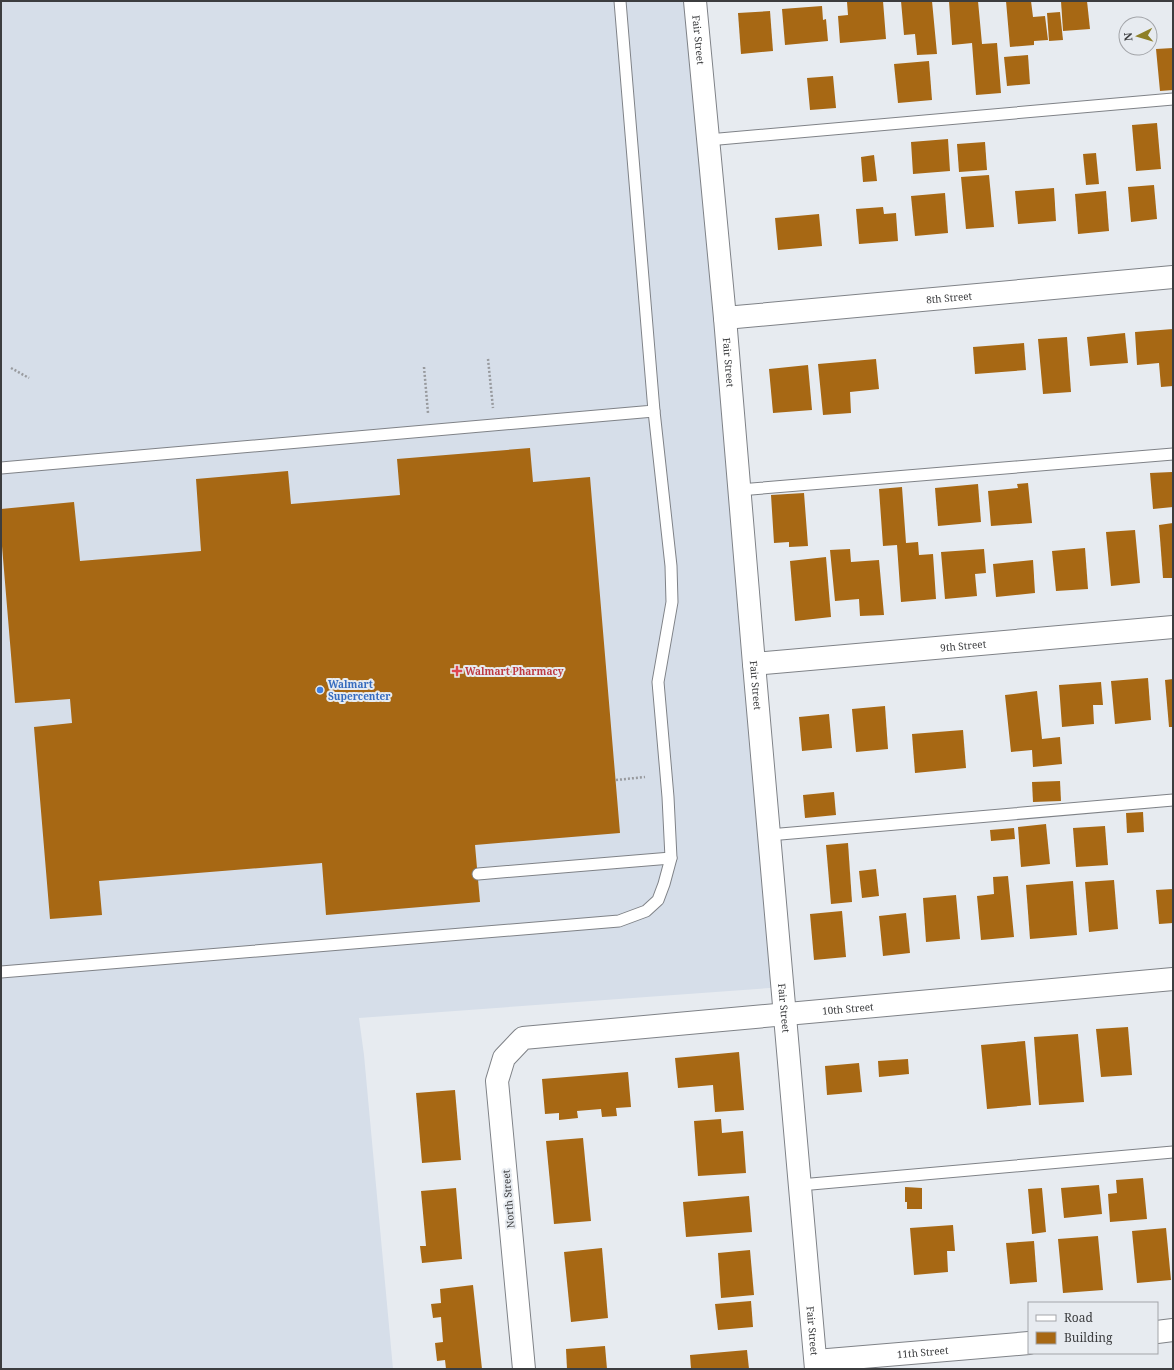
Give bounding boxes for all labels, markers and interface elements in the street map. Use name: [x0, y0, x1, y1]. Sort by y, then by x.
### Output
street label: Fair Street: [689, 14, 708, 66]
north arrow: [1118, 16, 1158, 56]
text: N: [1120, 32, 1135, 42]
street label: 8th Street: [925, 288, 973, 307]
street label: Fair Street: [720, 337, 738, 388]
street label: 9th Street: [940, 636, 987, 655]
street label: Fair Street: [747, 660, 765, 711]
place label: Walmart Pharmacy: [465, 664, 564, 678]
marker: Walmart Pharmacy: [452, 666, 462, 676]
place label: Walmart Supercenter: [328, 677, 391, 703]
marker: Walmart Supercenter: [315, 685, 325, 695]
street label: Fair Street: [775, 983, 793, 1034]
street label: 10th Street: [821, 999, 875, 1018]
street label: North Street: [498, 1169, 518, 1229]
legend: [1028, 1302, 1158, 1354]
street label: Fair Street: [803, 1305, 822, 1357]
text: Road: [1064, 1309, 1094, 1326]
text: Building: [1064, 1329, 1113, 1346]
street label: 11th Street: [896, 1343, 949, 1361]

